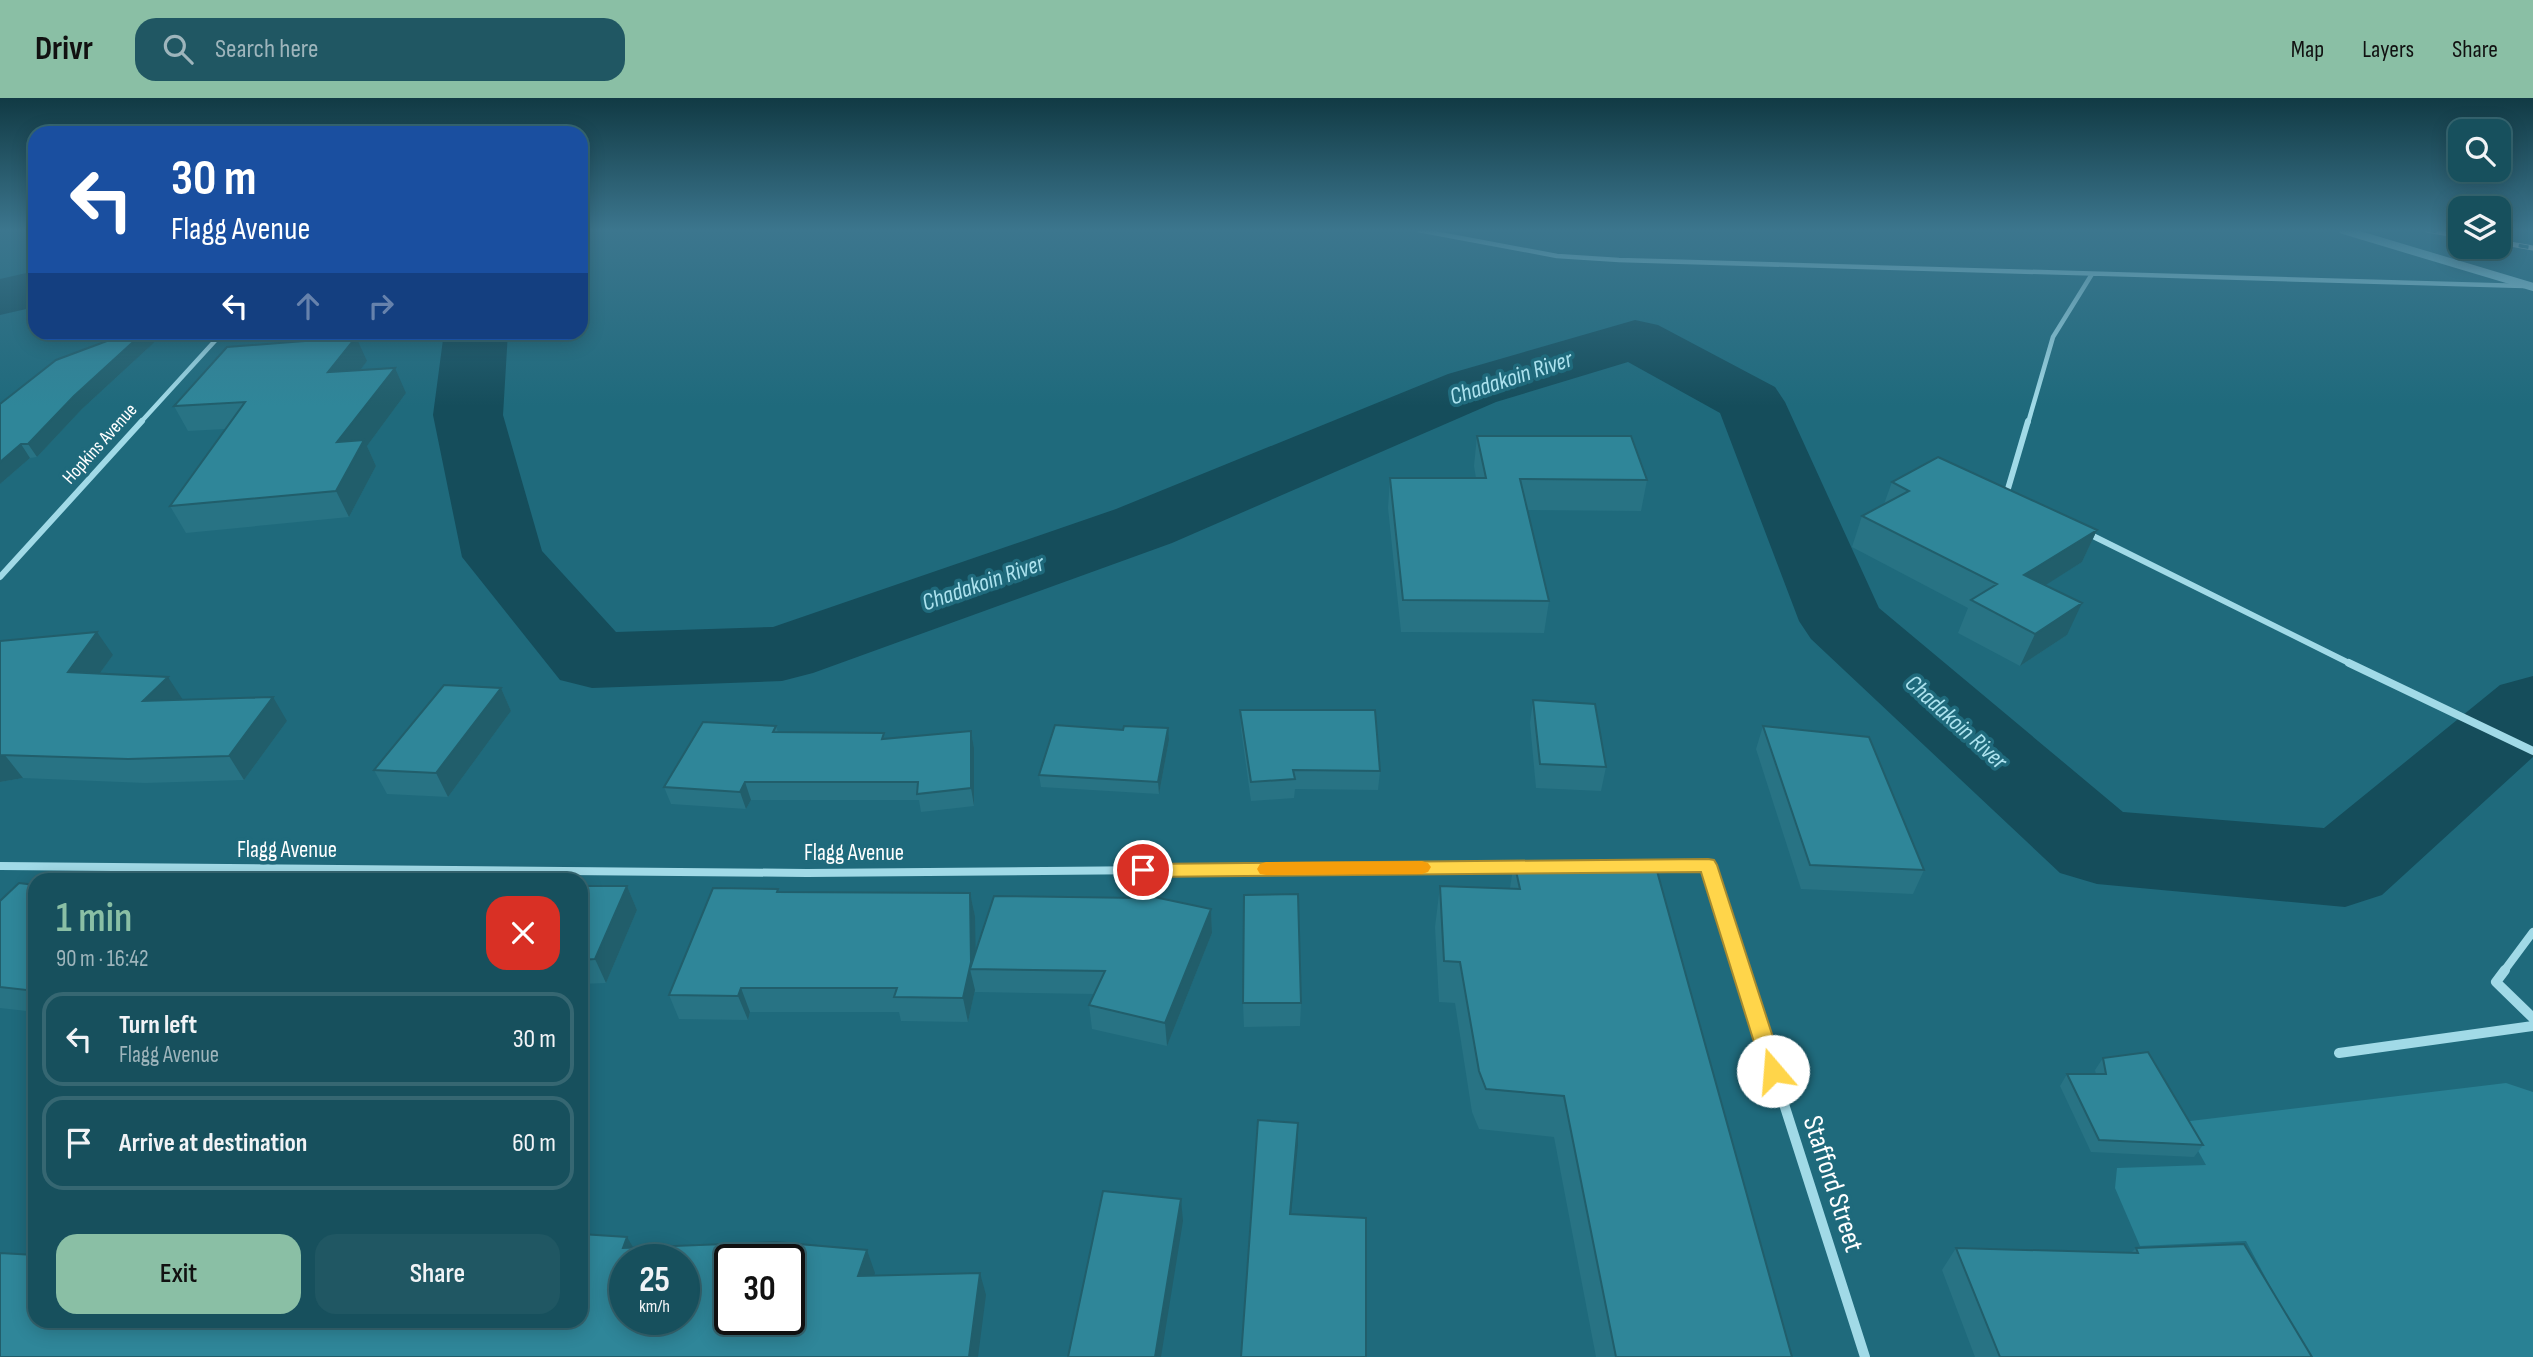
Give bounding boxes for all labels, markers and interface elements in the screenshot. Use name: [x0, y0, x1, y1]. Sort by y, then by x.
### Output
search box: [135, 18, 625, 81]
text: Drivr: [35, 29, 93, 69]
icon: search: [159, 30, 197, 68]
text: Search here: [215, 34, 318, 65]
text: Map: [2291, 35, 2324, 64]
text: Layers: [2362, 35, 2414, 64]
text: Share: [2452, 35, 2498, 64]
map controls: [2448, 119, 2511, 259]
button: search: [2448, 119, 2511, 182]
text: 30 m: [171, 150, 256, 209]
icon: left: [56, 154, 147, 245]
button: layers: [2448, 196, 2511, 259]
text: Flagg Avenue: [171, 210, 310, 249]
icon: left: [216, 287, 254, 325]
icon: ahead: [289, 287, 327, 325]
icon: right: [362, 287, 400, 325]
water label: Chadakoin River: [1446, 344, 1577, 411]
street label: Hopkins Avenue: [58, 399, 142, 489]
water label: Chadakoin River: [918, 548, 1049, 617]
water label: Chadakoin River: [1899, 669, 2014, 776]
street label: Flagg Avenue: [237, 836, 337, 864]
street label: Flagg Avenue: [804, 839, 904, 867]
pin: [1113, 840, 1173, 900]
icon: arrive: [1124, 851, 1162, 889]
text: 1 min: [56, 893, 132, 944]
button: close: [486, 896, 560, 970]
text: 90 m · 16:42: [56, 945, 148, 973]
text: Turn left: [119, 1010, 197, 1041]
icon: left: [60, 1020, 98, 1058]
text: 30 m: [513, 1024, 556, 1055]
position arrow: [1736, 1034, 1810, 1108]
text: Flagg Avenue: [119, 1041, 219, 1069]
street label: Stafford Street: [1796, 1112, 1870, 1256]
icon: arrive: [60, 1124, 98, 1162]
text: Arrive at destination: [119, 1128, 307, 1159]
text: 60 m: [512, 1128, 556, 1159]
button: Exit: [56, 1234, 301, 1314]
button: Share: [315, 1234, 560, 1314]
speed limit sign: 30: [714, 1244, 805, 1335]
text: 25: [639, 1259, 670, 1302]
text: km/h: [639, 1296, 670, 1317]

